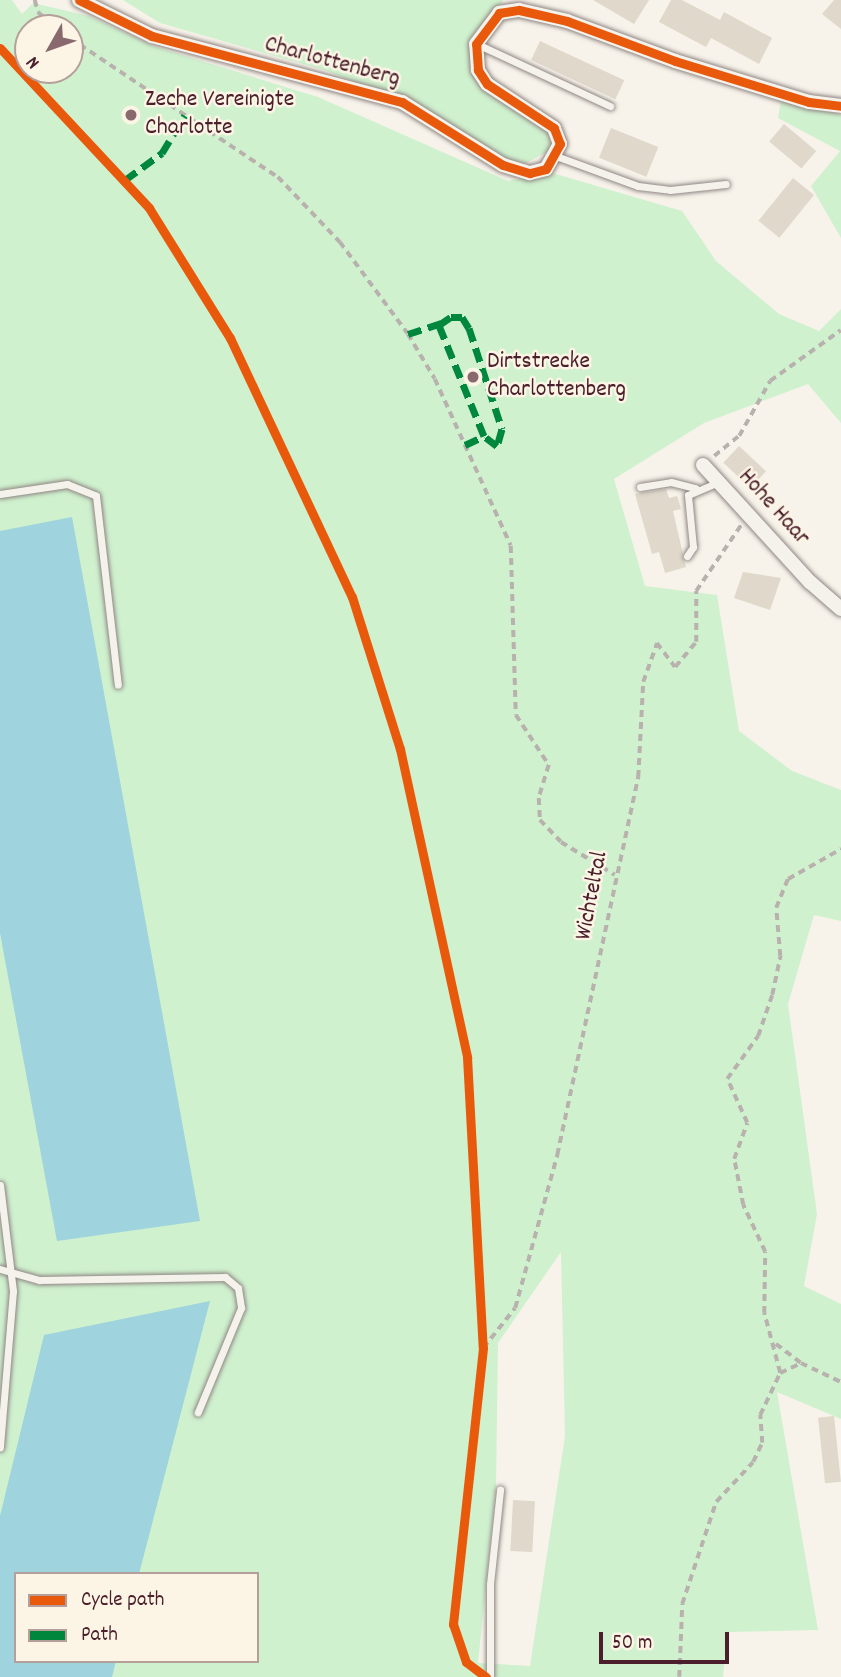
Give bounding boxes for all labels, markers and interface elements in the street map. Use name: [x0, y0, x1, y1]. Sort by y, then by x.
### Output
north arrow: [14, 14, 84, 84]
street label: Charlottenberg: [261, 31, 403, 95]
text: N: [21, 49, 47, 74]
place label: Zeche Vereinigte Charlotte: [145, 87, 294, 143]
marker: Zeche Vereinigte Charlotte: [123, 107, 139, 123]
place label: Dirtstrecke Charlottenberg: [487, 349, 626, 405]
marker: Dirtstrecke Charlottenberg: [465, 369, 481, 385]
street label: Hohe Haar: [731, 464, 815, 552]
street label: Wichteltal: [570, 849, 616, 943]
legend: [14, 1572, 259, 1663]
text: Cycle path: [81, 1586, 164, 1616]
scale bar: [603, 1618, 732, 1662]
text: Path: [81, 1621, 118, 1651]
text: 50 m: [612, 1629, 652, 1659]

